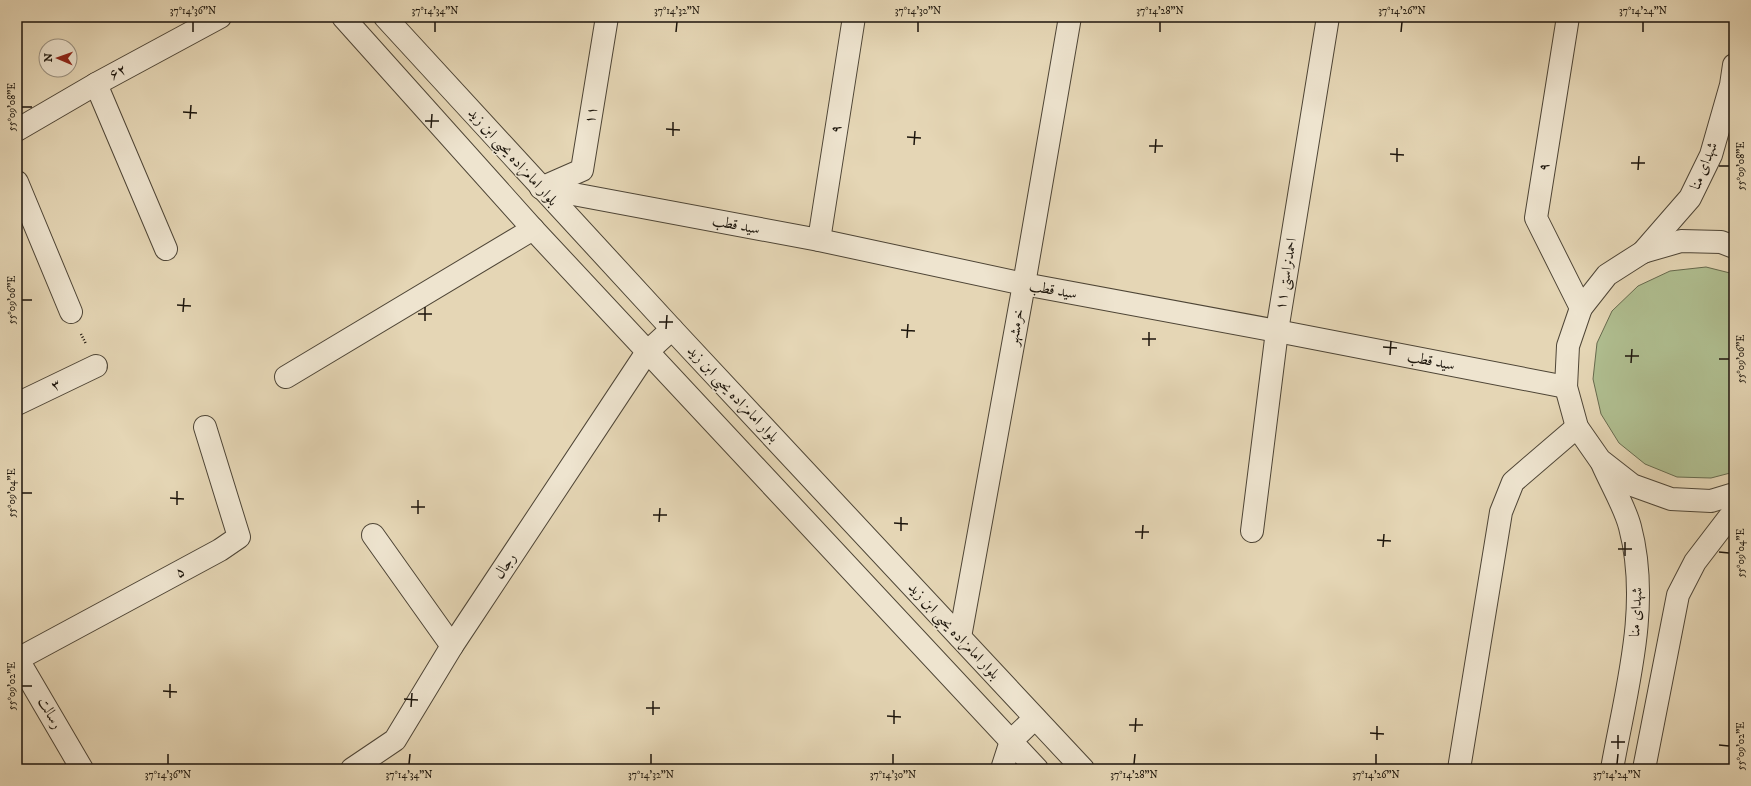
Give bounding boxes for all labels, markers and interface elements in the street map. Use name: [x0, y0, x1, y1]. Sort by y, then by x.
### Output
text: 37°14'36"N: [170, 5, 216, 17]
text: 37°14'34"N: [412, 5, 458, 17]
text: 37°14'32"N: [654, 5, 700, 17]
text: 37°14'30"N: [895, 5, 941, 17]
text: 37°14'28"N: [1136, 5, 1184, 17]
text: 37°14'26"N: [1378, 5, 1426, 17]
text: 37°14'24"N: [1619, 5, 1667, 17]
north arrow: [38, 38, 78, 78]
text: N: [42, 53, 56, 62]
street label: ۶۲: [106, 59, 130, 85]
text: 55°09'08"E: [6, 83, 18, 131]
street label: بلوار امامزاده یحیی ابن زید: [462, 104, 562, 212]
street label: ۱۱: [580, 105, 602, 125]
street label: ۹: [826, 123, 846, 135]
street label: شهدای منا: [1686, 139, 1722, 193]
text: 55°09'08"E: [1735, 142, 1747, 190]
street label: ۹: [1534, 161, 1554, 173]
street label: سید قطب: [710, 211, 762, 239]
street label: ۱۱ احمدنراستی: [1271, 237, 1302, 312]
text: 55°09'06"E: [6, 276, 18, 324]
street label: سید قطب: [1028, 276, 1078, 304]
street label: خرمشهر: [1003, 307, 1029, 349]
text: 55°09'06"E: [1735, 335, 1747, 383]
street label: بلوار امامزاده یحیی ابن زید: [681, 341, 783, 449]
street label: سید قطب: [1405, 347, 1457, 375]
street label: ۳: [48, 375, 64, 395]
text: 55°09'04"E: [6, 468, 18, 518]
text: 55°09'04"E: [1735, 528, 1747, 578]
street label: رجال: [489, 549, 521, 583]
street label: ۵: [172, 562, 188, 582]
street label: بلوار امامزاده یحیی ابن زید: [902, 578, 1004, 686]
street label: شهدای منا: [1625, 587, 1647, 637]
text: 55°09'02"E: [6, 662, 18, 710]
street label: رسالت: [33, 694, 67, 732]
text: 55°09'02"E: [1735, 722, 1747, 770]
text: 37°14'36"N: [145, 769, 191, 781]
text: 37°14'34"N: [386, 769, 432, 781]
text: 37°14'32"N: [628, 769, 674, 781]
text: 37°14'30"N: [870, 769, 916, 781]
text: 37°14'28"N: [1110, 769, 1158, 781]
text: 37°14'26"N: [1352, 769, 1400, 781]
text: 37°14'24"N: [1593, 769, 1641, 781]

